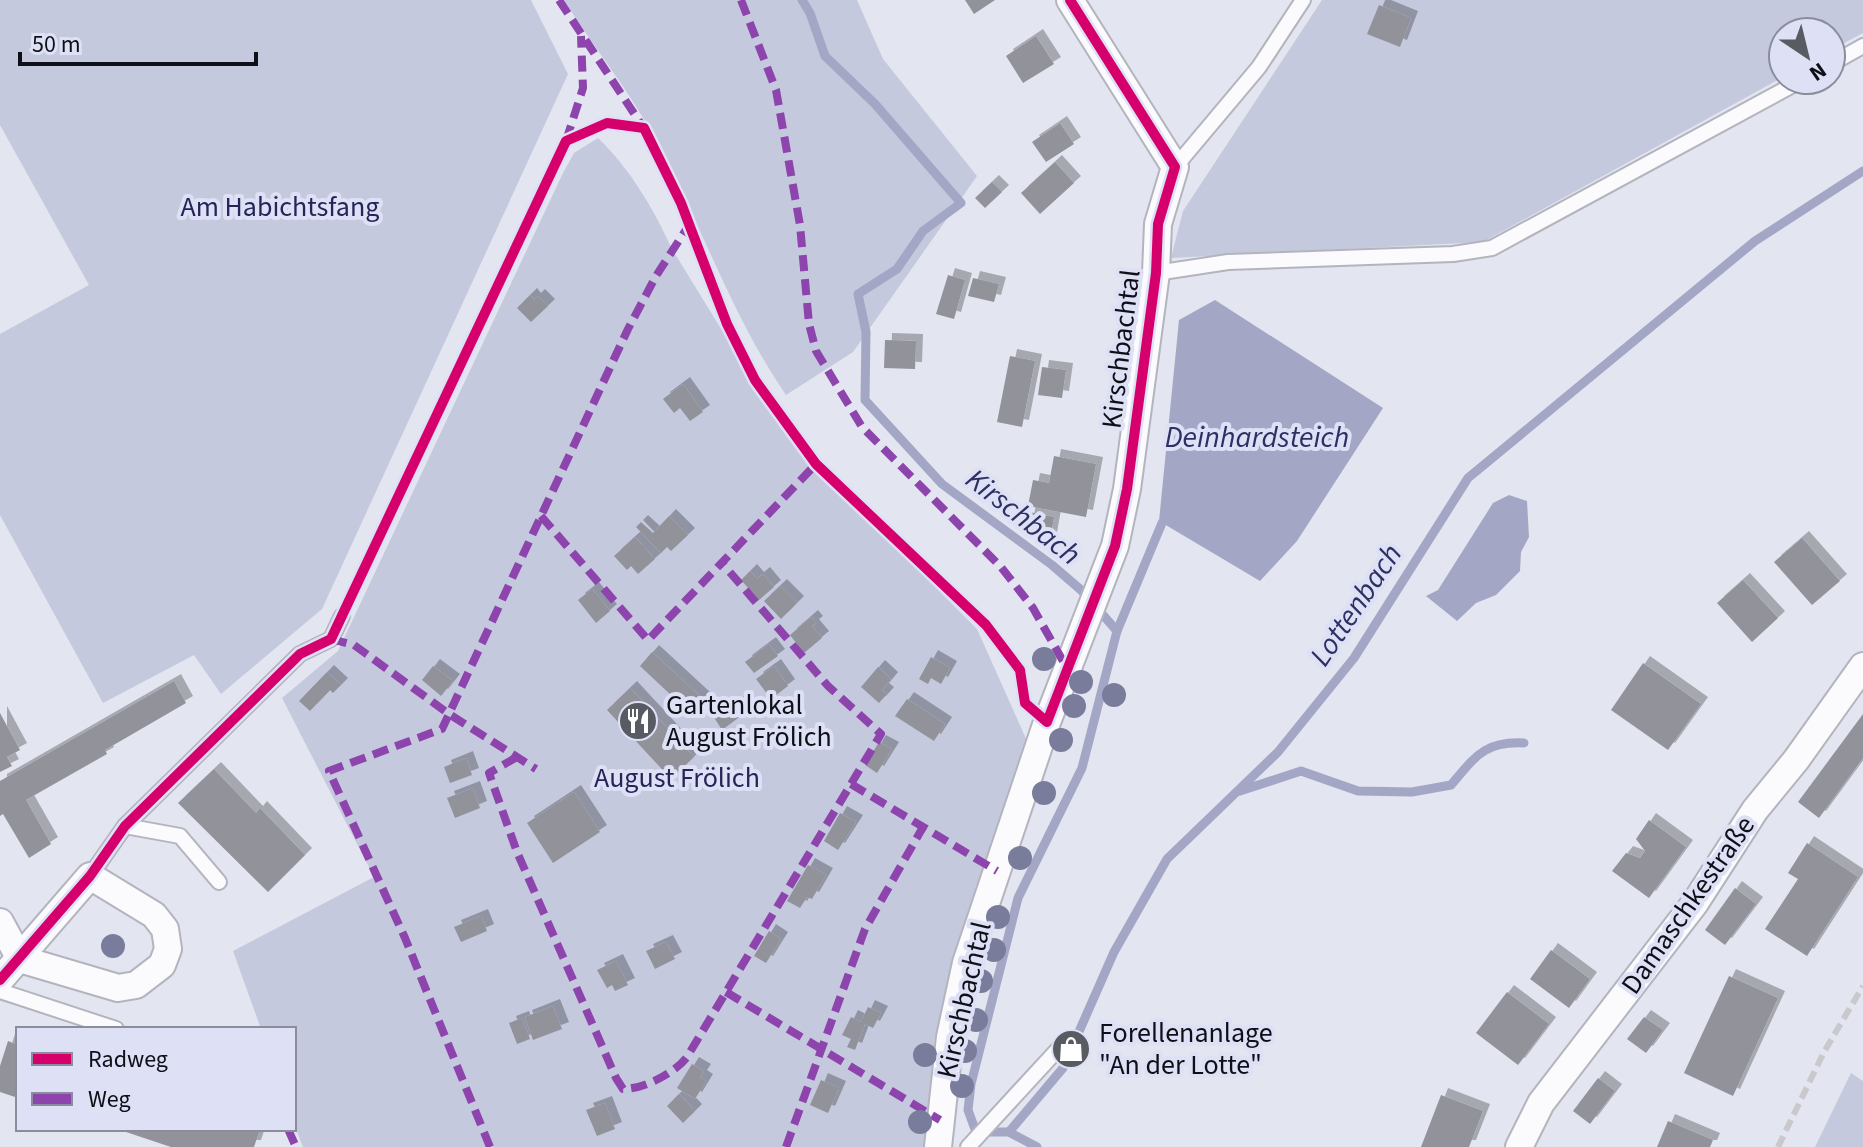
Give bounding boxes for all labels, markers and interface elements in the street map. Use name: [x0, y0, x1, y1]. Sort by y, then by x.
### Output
scale bar: [20, 16, 256, 66]
north arrow: [1767, 16, 1847, 96]
text: 50 m: [32, 27, 81, 62]
text: N: [1803, 54, 1833, 89]
park label: Am Habichtsfang: [181, 187, 379, 227]
street label: Kirschbachtal: [1091, 267, 1151, 431]
water label: Deinhardsteich: [1165, 416, 1349, 459]
water label: Kirschbach: [956, 458, 1090, 576]
water label: Lottenbach: [1299, 535, 1413, 675]
place label: Gartenlokal August Frölich: [666, 685, 832, 757]
restaurant icon: Gartenlokal August Frölich: [617, 700, 659, 742]
park label: August Frölich: [594, 758, 760, 798]
street label: Damaschkestraße: [1612, 808, 1764, 1002]
street label: Kirschbachtal: [927, 918, 1001, 1082]
place label: Forellenanlage "An der Lotte": [1099, 1013, 1273, 1085]
legend: [16, 1027, 296, 1131]
shop icon: Forellenanlage "An der Lotte": [1050, 1028, 1092, 1070]
text: Radweg: [88, 1042, 168, 1077]
text: Weg: [88, 1082, 131, 1117]

